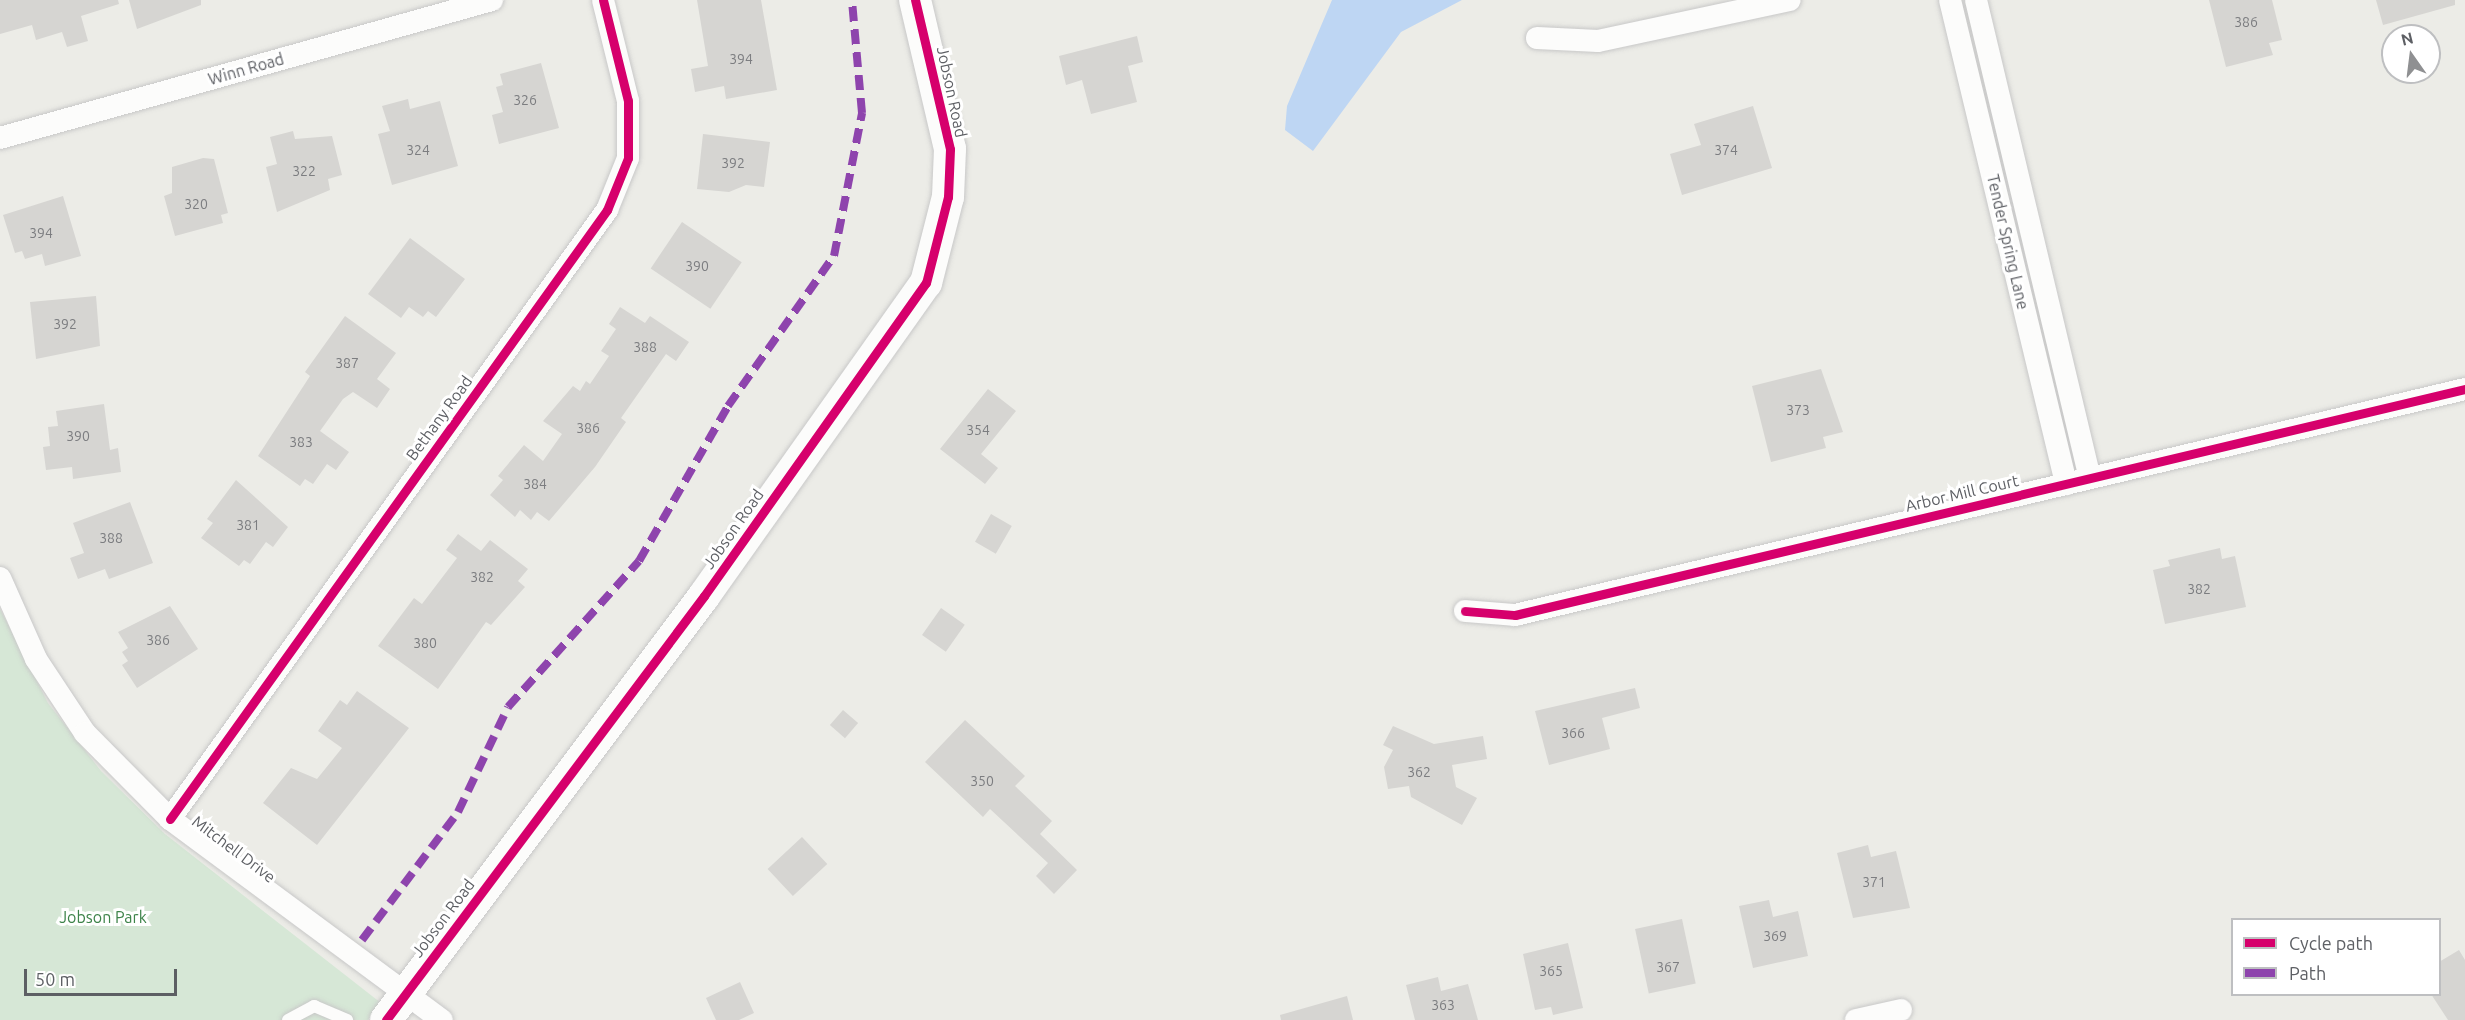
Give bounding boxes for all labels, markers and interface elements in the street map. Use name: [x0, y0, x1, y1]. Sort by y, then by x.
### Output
house number: 386: [2234, 14, 2258, 30]
north arrow: [2381, 24, 2441, 84]
text: N: [2399, 28, 2415, 49]
street label: Jobson Road: [933, 45, 971, 139]
street label: Winn Road: [206, 49, 286, 89]
house number: 394: [729, 51, 753, 67]
house number: 326: [513, 92, 537, 108]
house number: 324: [406, 142, 430, 158]
house number: 374: [1714, 142, 1738, 158]
house number: 392: [721, 155, 745, 171]
house number: 322: [292, 163, 316, 179]
street label: Tender Spring Lane: [1983, 173, 2033, 311]
house number: 320: [184, 196, 208, 212]
house number: 394: [29, 225, 53, 241]
house number: 390: [685, 258, 709, 274]
house number: 392: [53, 316, 77, 332]
house number: 388: [633, 339, 657, 355]
house number: 387: [335, 355, 359, 371]
street label: Bethany Road: [402, 372, 476, 464]
house number: 373: [1786, 402, 1810, 418]
house number: 386: [576, 420, 600, 436]
house number: 354: [966, 422, 990, 438]
house number: 390: [66, 428, 90, 444]
house number: 383: [289, 434, 313, 450]
street label: Arbor Mill Court: [1904, 471, 2020, 515]
house number: 384: [523, 476, 547, 492]
street label: Jobson Road: [699, 486, 767, 572]
house number: 381: [236, 517, 260, 533]
house number: 388: [99, 530, 123, 546]
house number: 382: [470, 569, 494, 585]
house number: 382: [2187, 581, 2211, 597]
house number: 386: [146, 632, 170, 648]
house number: 380: [413, 635, 437, 651]
house number: 366: [1561, 725, 1585, 741]
house number: 362: [1407, 764, 1431, 780]
house number: 350: [970, 773, 994, 789]
street label: Mitchell Drive: [189, 811, 279, 887]
house number: 371: [1862, 874, 1886, 890]
street label: Jobson Road: [407, 875, 479, 961]
park label: Jobson Park: [59, 907, 147, 927]
legend: [2231, 918, 2441, 996]
house number: 369: [1763, 928, 1787, 944]
text: Cycle path: [2289, 933, 2373, 953]
scale bar: [27, 957, 180, 995]
house number: 367: [1656, 959, 1680, 975]
house number: 365: [1539, 963, 1563, 979]
text: Path: [2289, 963, 2326, 983]
text: 50 m: [35, 969, 75, 989]
house number: 363: [1431, 997, 1455, 1013]

